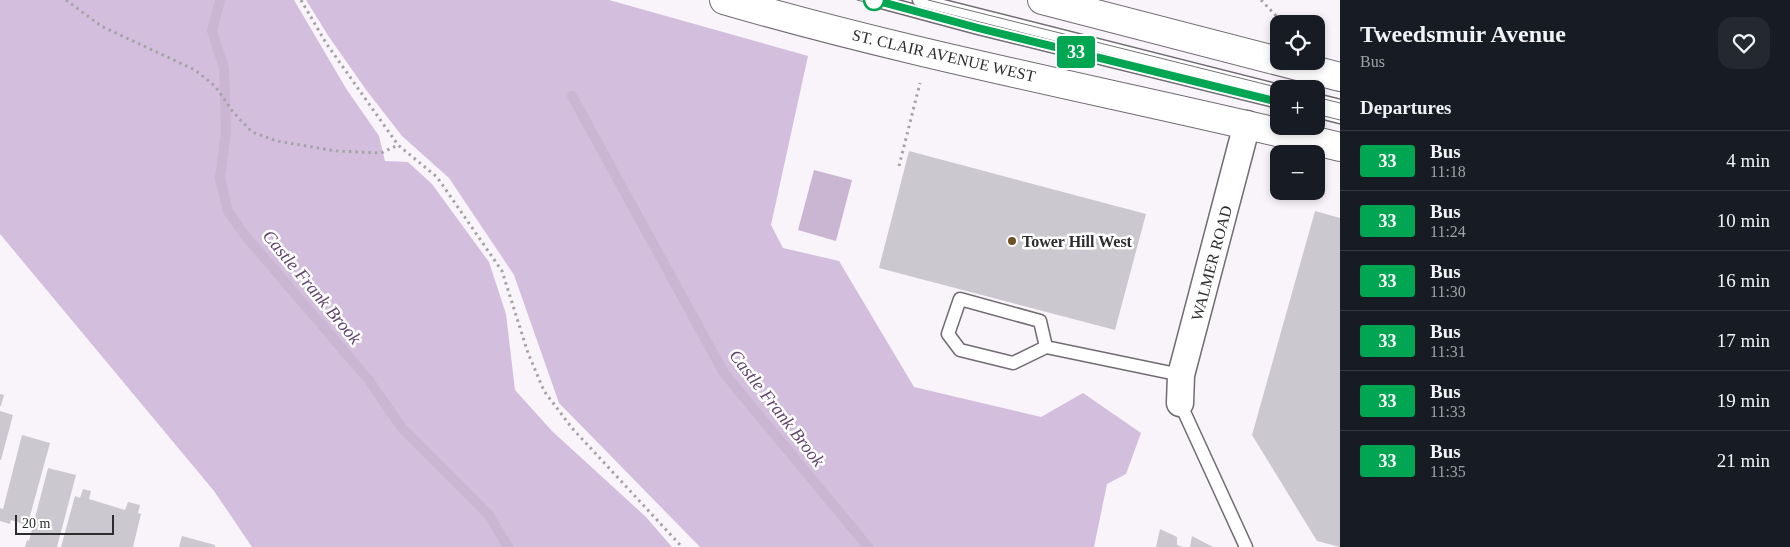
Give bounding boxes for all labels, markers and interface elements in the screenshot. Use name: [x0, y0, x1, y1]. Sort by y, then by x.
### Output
unlabelled marker: [863, 0, 885, 11]
map controls: [1270, 15, 1325, 200]
button: locate: [1270, 15, 1325, 70]
button: heart: [1718, 17, 1770, 69]
text: Tweedsmuir Avenue: [1360, 21, 1566, 47]
street label: ST. CLAIR AVENUE WEST: [851, 26, 1037, 85]
line badge: 33: [1054, 36, 1098, 68]
text: 33: [1067, 42, 1085, 62]
text: Bus: [1360, 53, 1385, 70]
button: +: [1270, 80, 1325, 135]
text: Departures: [1360, 97, 1451, 118]
text: Bus: [1430, 141, 1461, 162]
button: −: [1270, 145, 1325, 200]
text: 4 min: [1726, 150, 1770, 171]
text: 33: [1379, 151, 1397, 171]
text: 11:18: [1430, 163, 1466, 180]
text: Bus: [1430, 201, 1461, 222]
street label: WALMER ROAD: [1188, 204, 1235, 323]
text: 10 min: [1717, 210, 1770, 231]
text: 33: [1379, 211, 1397, 231]
text: 11:24: [1430, 223, 1466, 240]
water label: Castle Frank Brook: [259, 226, 366, 349]
place label: Tower Hill West: [1022, 233, 1133, 250]
marker: Tower Hill West: [1006, 235, 1018, 247]
text: Bus: [1430, 261, 1461, 282]
text: 16 min: [1717, 270, 1770, 291]
text: 33: [1379, 271, 1397, 291]
text: 11:30: [1430, 283, 1466, 300]
text: Bus: [1430, 321, 1461, 342]
text: 17 min: [1717, 330, 1770, 351]
text: 33: [1379, 331, 1397, 351]
text: 11:31: [1430, 343, 1466, 360]
water label: Castle Frank Brook: [725, 346, 829, 471]
text: Bus: [1430, 381, 1461, 402]
text: 19 min: [1717, 390, 1770, 411]
text: 33: [1379, 391, 1397, 411]
text: 11:33: [1430, 403, 1466, 420]
text: Bus: [1430, 441, 1461, 462]
text: 21 min: [1717, 450, 1770, 471]
text: 33: [1379, 451, 1397, 471]
text: 11:35: [1430, 463, 1466, 480]
scale bar: [15, 512, 114, 535]
text: 20 m: [22, 516, 50, 531]

